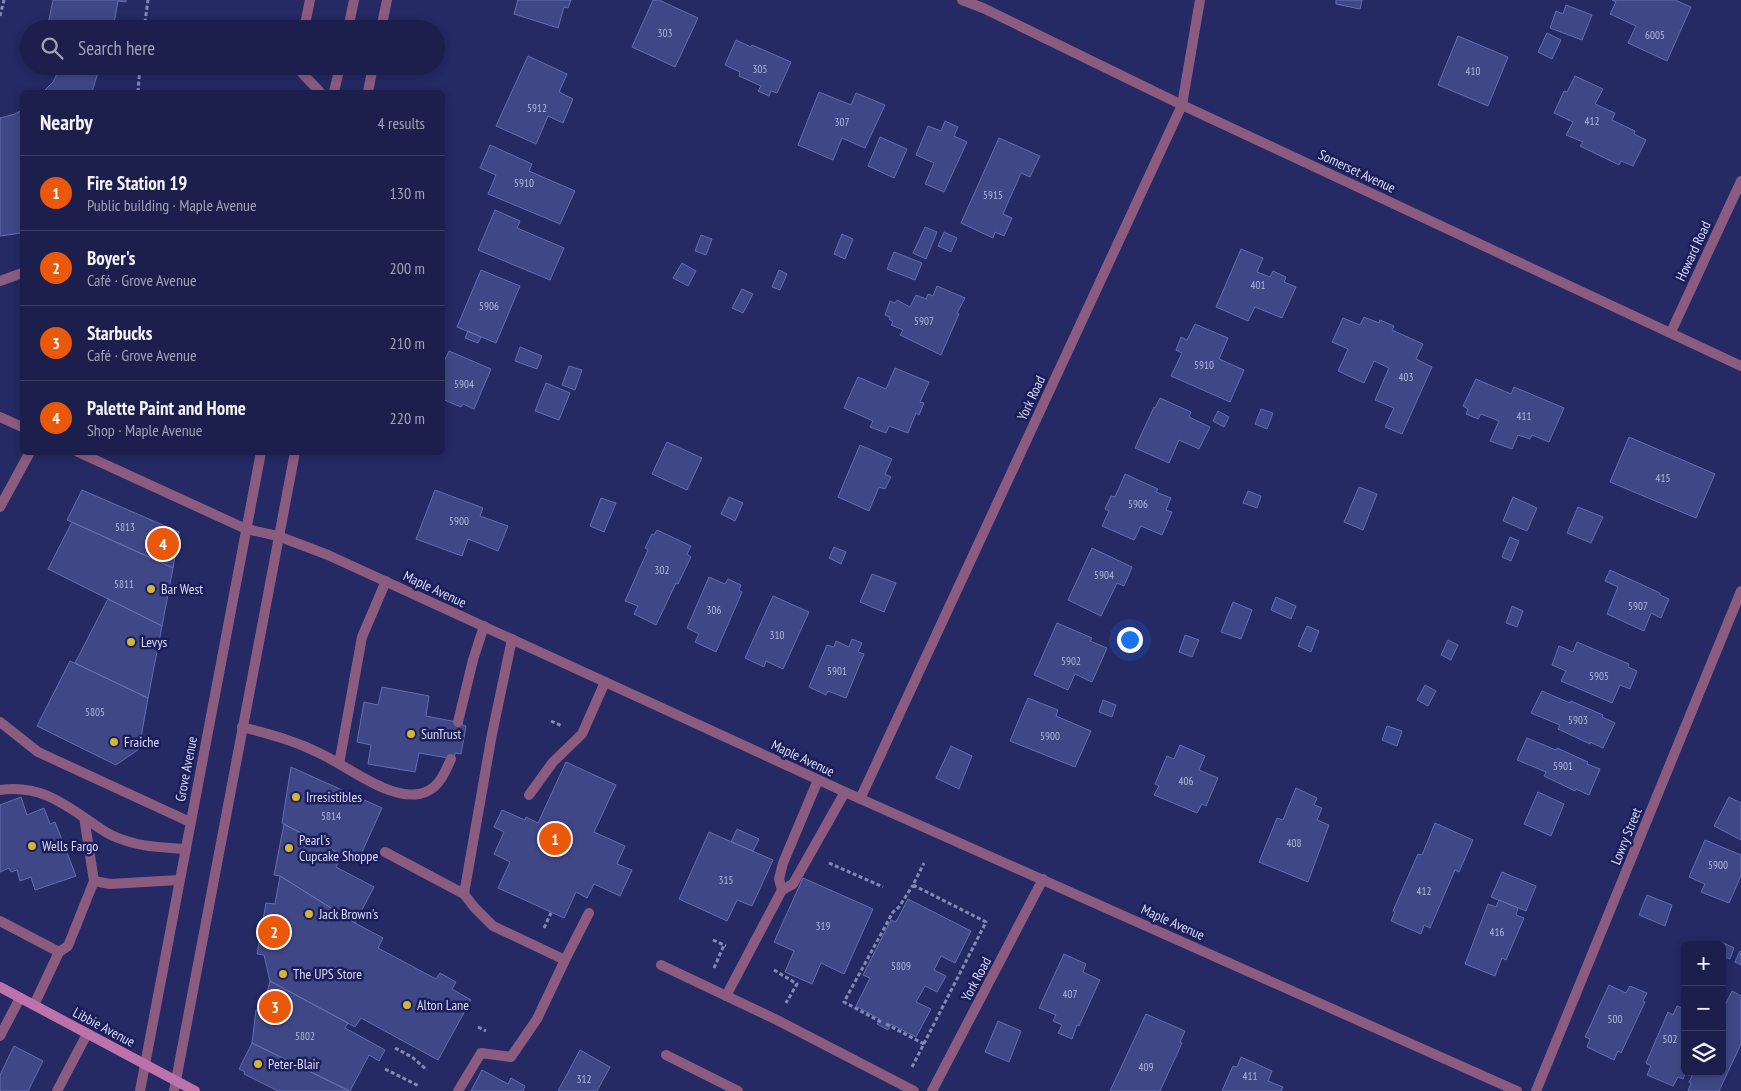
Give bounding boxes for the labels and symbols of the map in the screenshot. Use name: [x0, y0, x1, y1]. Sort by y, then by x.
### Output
house number: 303: [658, 26, 672, 40]
house number: 6005: [1645, 28, 1665, 42]
house number: 305: [753, 62, 767, 76]
house number: 410: [1466, 64, 1480, 78]
house number: 5912: [527, 101, 547, 115]
house number: 412: [1585, 114, 1599, 128]
house number: 307: [835, 115, 849, 129]
street label: Somerset Avenue: [1316, 145, 1399, 197]
house number: 5910: [514, 176, 534, 190]
house number: 5915: [983, 188, 1003, 202]
street label: Howard Road: [1671, 218, 1715, 284]
house number: 401: [1251, 278, 1265, 292]
house number: 5906: [479, 299, 499, 313]
house number: 5907: [914, 314, 934, 328]
house number: 5910: [1194, 358, 1214, 372]
house number: 403: [1399, 370, 1413, 384]
street label: York Road: [1013, 373, 1049, 423]
house number: 5904: [454, 377, 474, 391]
house number: 411: [1517, 409, 1531, 423]
house number: 415: [1656, 471, 1670, 485]
house number: 5906: [1128, 497, 1148, 511]
house number: 5900: [449, 514, 469, 528]
house number: 5813: [115, 520, 135, 534]
pin: 4: [147, 525, 179, 563]
house number: 302: [655, 563, 669, 577]
street label: Maple Avenue: [401, 567, 470, 612]
house number: 5904: [1094, 568, 1114, 582]
house number: 5811: [114, 577, 134, 591]
place label: Bar West: [161, 580, 203, 598]
marker: Bar West: [145, 583, 157, 595]
house number: 5907: [1628, 599, 1648, 613]
house number: 306: [707, 603, 721, 617]
your location: [1117, 627, 1143, 653]
house number: 310: [770, 628, 784, 642]
place label: Levys: [141, 633, 168, 651]
marker: Levys: [125, 636, 137, 648]
house number: 5902: [1061, 654, 1081, 668]
house number: 5901: [827, 664, 847, 678]
house number: 5905: [1589, 669, 1609, 683]
house number: 5805: [85, 705, 105, 719]
house number: 5903: [1568, 713, 1588, 727]
place label: SunTrust: [421, 725, 462, 743]
marker: SunTrust: [405, 728, 417, 740]
house number: 5900: [1040, 729, 1060, 743]
place label: Fraiche: [124, 733, 159, 751]
street label: Grove Avenue: [171, 735, 201, 803]
marker: Fraiche: [108, 736, 120, 748]
street label: Maple Avenue: [769, 736, 838, 781]
house number: 5901: [1553, 759, 1573, 773]
house number: 406: [1179, 774, 1193, 788]
place label: Irresistibles: [306, 788, 362, 806]
marker: Irresistibles: [290, 791, 302, 803]
street label: Lowry Street: [1606, 805, 1646, 867]
house number: 5814: [321, 809, 341, 823]
pin: 1: [539, 820, 571, 858]
place label: Pearl's Cupcake Shoppe: [299, 831, 378, 865]
house number: 408: [1287, 836, 1301, 850]
place label: Wells Fargo: [42, 837, 98, 855]
marker: Wells Fargo: [26, 840, 38, 852]
marker: Pearl's Cupcake Shoppe: [283, 842, 295, 854]
house number: 5900: [1708, 858, 1728, 872]
house number: 315: [719, 873, 733, 887]
house number: 412: [1417, 884, 1431, 898]
street label: Maple Avenue: [1138, 900, 1208, 944]
place label: Jack Brown's: [318, 905, 379, 923]
marker: Jack Brown's: [303, 908, 315, 920]
pin: 2: [258, 913, 290, 951]
house number: 319: [816, 919, 830, 933]
house number: 416: [1490, 925, 1504, 939]
street label: York Road: [957, 954, 995, 1004]
house number: 5809: [891, 959, 911, 973]
place label: The UPS Store: [293, 965, 362, 983]
marker: The UPS Store: [277, 968, 289, 980]
house number: 407: [1063, 987, 1077, 1001]
pin: 3: [259, 988, 291, 1026]
place label: Alton Lane: [417, 996, 469, 1014]
marker: Alton Lane: [401, 999, 413, 1011]
street label: Libbie Avenue: [70, 1003, 138, 1051]
house number: 500: [1608, 1012, 1622, 1026]
house number: 5802: [295, 1029, 315, 1043]
house number: 502: [1663, 1032, 1677, 1046]
place label: Peter-Blair: [268, 1055, 320, 1073]
marker: Peter-Blair: [252, 1058, 264, 1070]
house number: 409: [1139, 1060, 1153, 1074]
house number: 411: [1243, 1069, 1257, 1083]
house number: 312: [577, 1072, 591, 1086]

